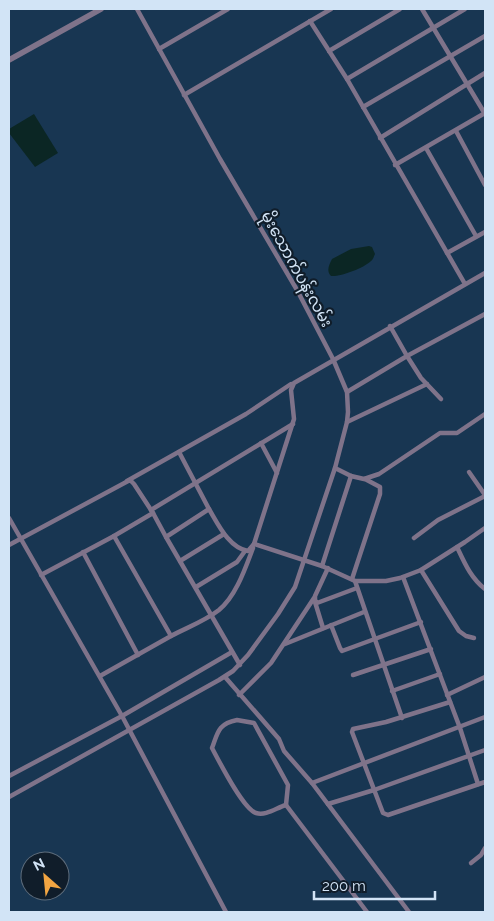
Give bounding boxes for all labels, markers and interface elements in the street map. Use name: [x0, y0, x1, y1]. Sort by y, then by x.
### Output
street label: မိုးသောက်ပန်းလမ်း: [253, 207, 338, 333]
north arrow: [20, 851, 70, 901]
text: N: [31, 855, 47, 874]
scale bar: [314, 868, 435, 900]
text: 200 m: [322, 877, 366, 895]

